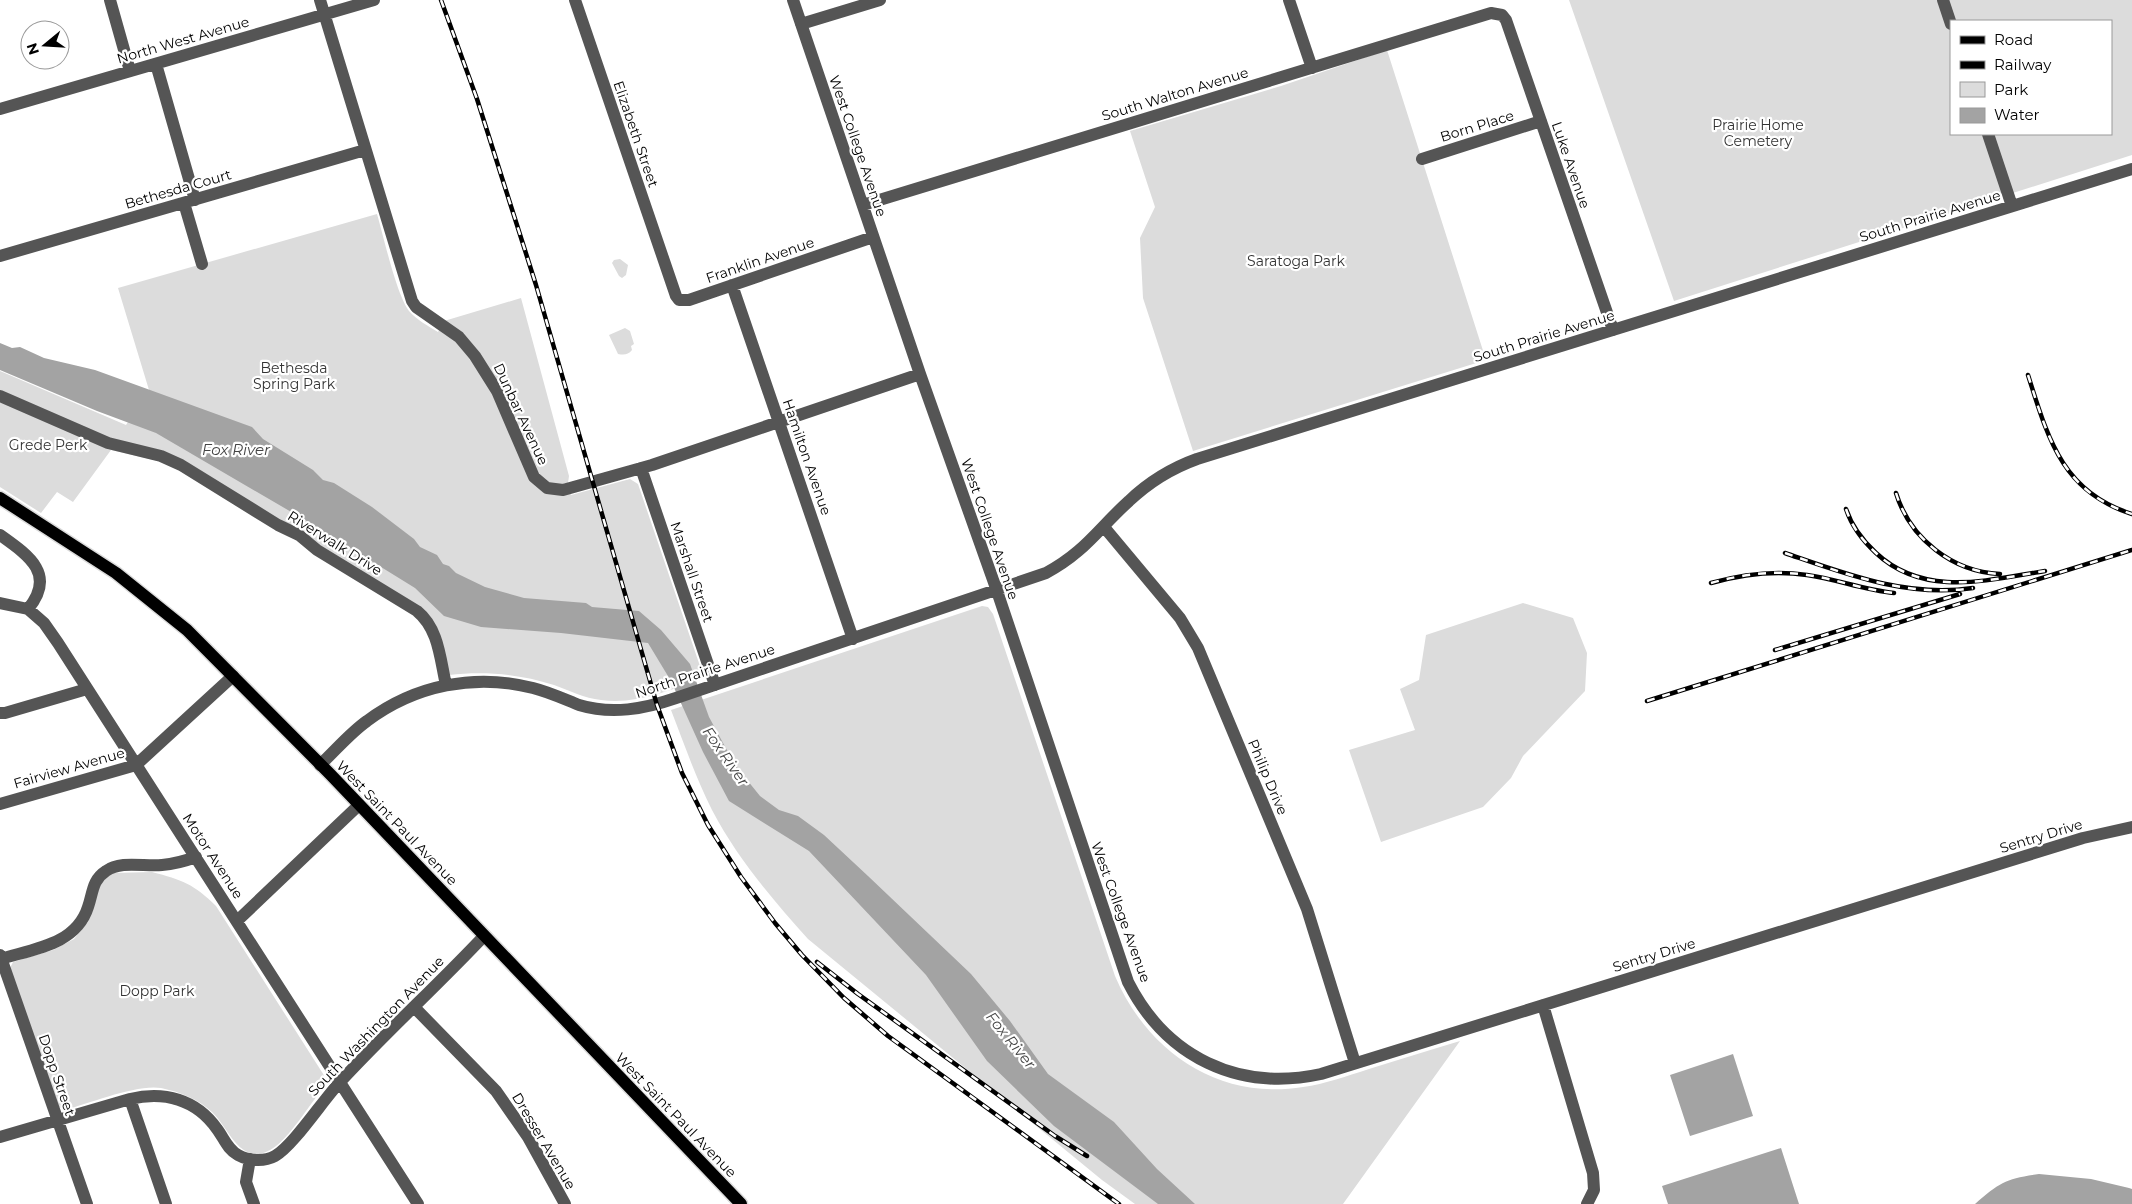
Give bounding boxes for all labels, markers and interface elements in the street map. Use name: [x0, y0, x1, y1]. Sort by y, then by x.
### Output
street label: North West Avenue: [115, 12, 251, 68]
north arrow: [20, 20, 70, 70]
legend: [1950, 20, 2112, 135]
text: Road: [1994, 30, 2033, 49]
text: N: [22, 41, 43, 57]
text: Railway: [1994, 55, 2052, 74]
street label: South Walton Avenue: [1099, 63, 1251, 125]
street label: West College Avenue: [825, 73, 891, 219]
street label: Elizabeth Street: [609, 78, 663, 190]
text: Park: [1994, 80, 2028, 99]
text: Water: [1994, 105, 2040, 124]
street label: Born Place: [1438, 106, 1516, 146]
park label: Prairie Home Cemetery: [1712, 116, 1804, 150]
street label: Luke Avenue: [1548, 119, 1594, 211]
street label: Bethesda Court: [123, 165, 234, 213]
street label: South Prairie Avenue: [1857, 186, 2003, 246]
street label: Franklin Avenue: [703, 233, 817, 287]
park label: Saratoga Park: [1247, 252, 1346, 270]
street label: South Prairie Avenue: [1471, 306, 1617, 366]
park label: Bethesda Spring Park: [253, 359, 336, 393]
street label: Dunbar Avenue: [490, 360, 552, 468]
street label: Hamilton Avenue: [779, 396, 835, 518]
park label: Grede Perk: [9, 436, 88, 454]
water label: Fox River: [202, 440, 271, 459]
street label: West College Avenue: [957, 456, 1023, 602]
street label: Riverwalk Drive: [284, 507, 386, 579]
street label: Marshall Street: [666, 519, 718, 625]
street label: North Prairie Avenue: [633, 640, 777, 702]
water label: Fox River: [699, 723, 754, 790]
street label: Philip Drive: [1244, 736, 1292, 818]
street label: Fairview Avenue: [11, 744, 127, 792]
street label: West Saint Paul Avenue: [333, 757, 461, 889]
street label: Motor Avenue: [179, 810, 247, 902]
street label: Sentry Drive: [1997, 815, 2085, 857]
street label: West College Avenue: [1087, 839, 1155, 985]
street label: Sentry Drive: [1610, 934, 1698, 976]
street label: South Washington Avenue: [304, 952, 448, 1100]
park label: Dopp Park: [120, 982, 195, 1000]
water label: Fox River: [982, 1008, 1040, 1073]
street label: Dopp Street: [35, 1032, 79, 1119]
street label: West Saint Paul Avenue: [612, 1049, 740, 1181]
street label: Dresser Avenue: [508, 1089, 580, 1193]

